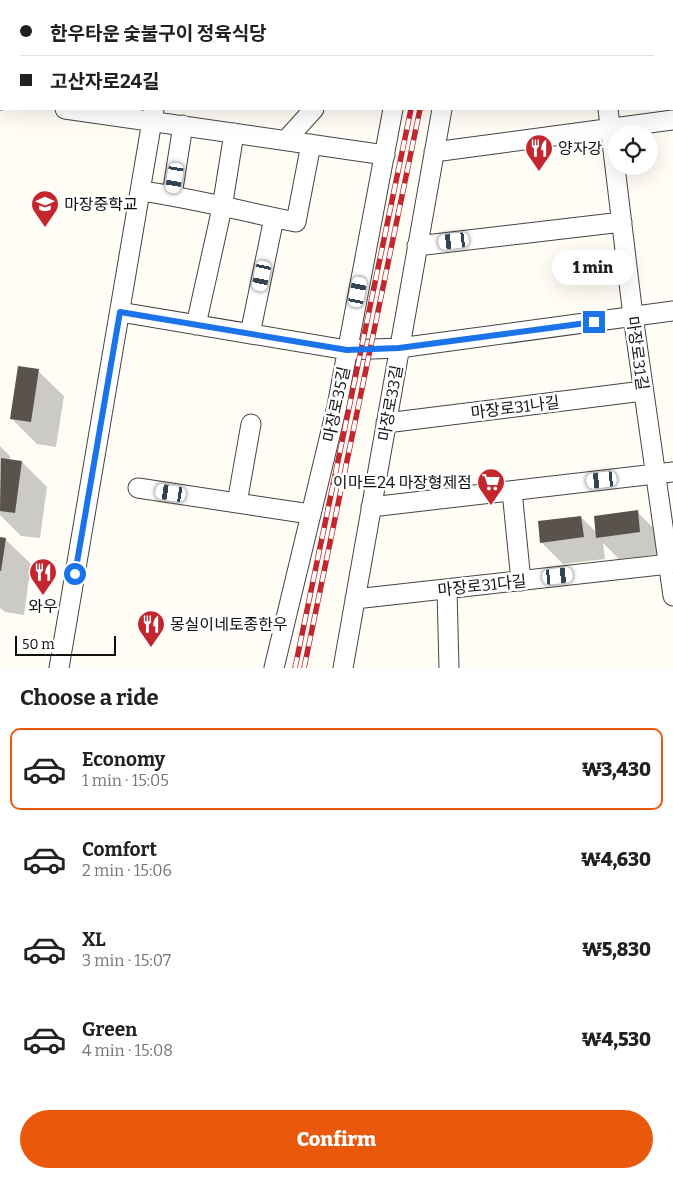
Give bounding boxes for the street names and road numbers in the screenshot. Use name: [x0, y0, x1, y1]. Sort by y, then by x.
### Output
street label: 마장로31길: [623, 315, 652, 391]
street label: 마장로33길: [374, 364, 407, 443]
street label: 마장로35길: [319, 365, 354, 444]
street label: 마장로31나길: [470, 393, 560, 422]
street label: 마장로31다길: [437, 571, 527, 600]

